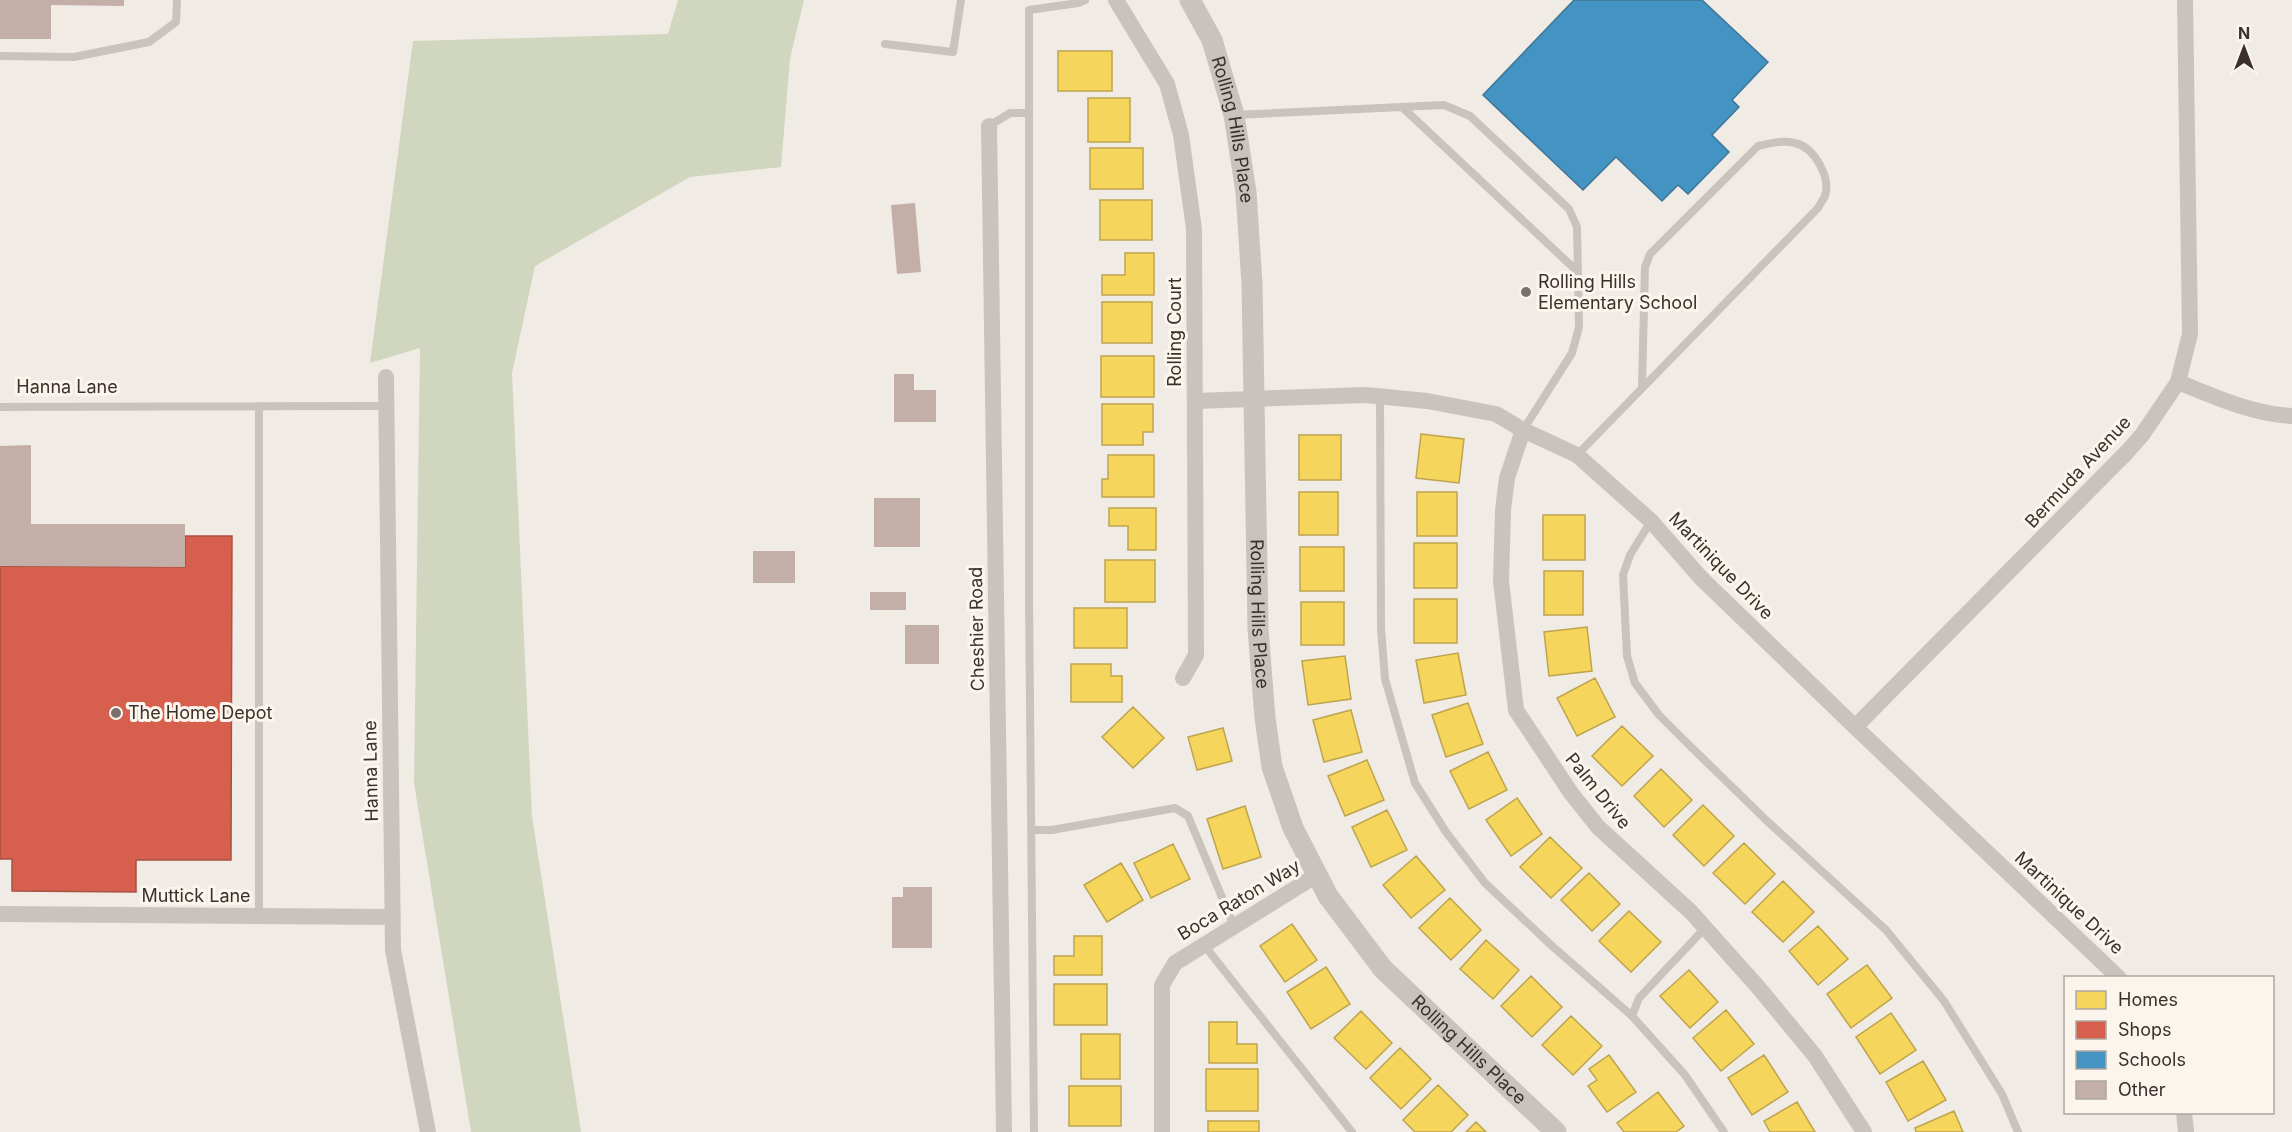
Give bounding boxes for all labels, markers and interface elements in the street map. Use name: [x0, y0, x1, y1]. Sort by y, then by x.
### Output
north arrow: [2214, 18, 2274, 78]
text: N: [2238, 23, 2250, 43]
street label: Rolling Hills Place: [1207, 54, 1258, 204]
place label: Rolling Hills Elementary School: [1538, 271, 1697, 313]
street label: Rolling Court: [1164, 277, 1185, 387]
marker: Rolling Hills Elementary School: [1519, 285, 1533, 299]
street label: Hanna Lane: [16, 376, 118, 397]
street label: Bermuda Avenue: [2020, 411, 2135, 532]
street label: Martinique Drive: [1665, 508, 1778, 624]
street label: Rolling Hills Place: [1246, 539, 1274, 689]
street label: Cheshier Road: [965, 567, 988, 691]
place label: The Home Depot: [128, 702, 273, 723]
marker: The Home Depot: [109, 706, 123, 720]
street label: Hanna Lane: [359, 720, 382, 822]
street label: Palm Drive: [1561, 749, 1635, 833]
street label: Martinique Drive: [2011, 847, 2128, 958]
street label: Boca Raton Way: [1174, 855, 1304, 944]
street label: Muttick Lane: [141, 885, 251, 906]
legend: [2064, 976, 2274, 1114]
text: Homes: [2118, 989, 2178, 1010]
street label: Rolling Hills Place: [1407, 990, 1531, 1108]
text: Shops: [2118, 1019, 2172, 1040]
text: Schools: [2118, 1049, 2186, 1070]
text: Other: [2118, 1079, 2166, 1100]

